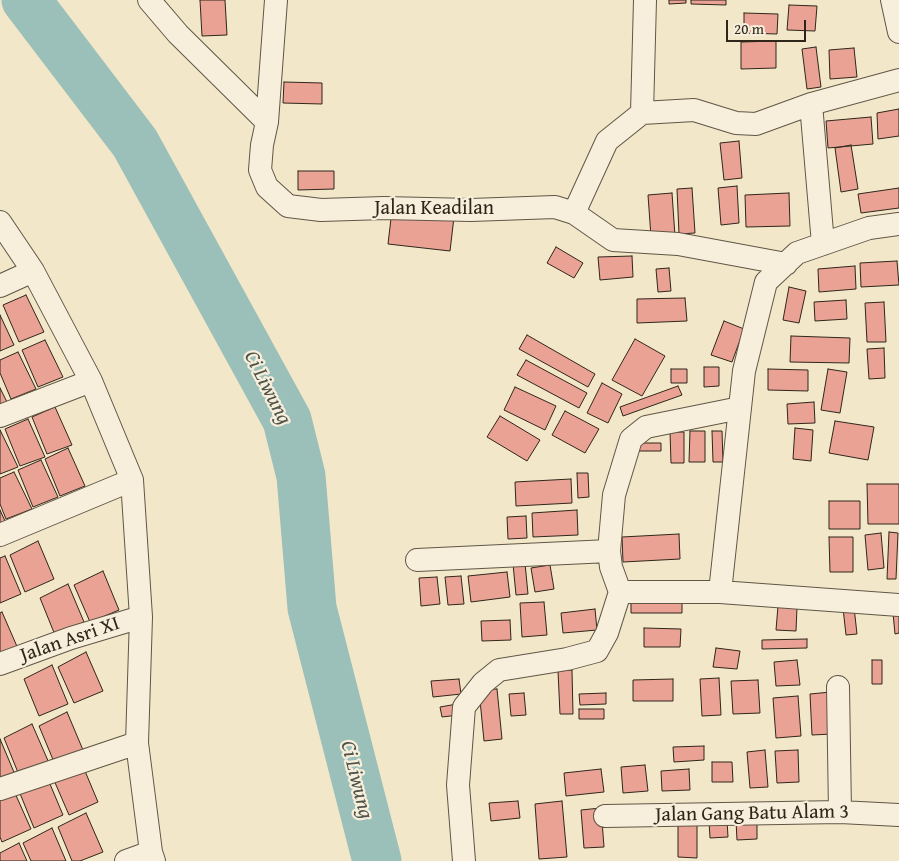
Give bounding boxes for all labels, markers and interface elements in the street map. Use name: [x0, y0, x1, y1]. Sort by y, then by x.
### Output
scale bar: [729, 10, 809, 42]
text: 20 m: [734, 18, 764, 39]
street label: Jalan Keadilan: [374, 197, 494, 221]
water label: Ci Liwung: [238, 347, 296, 429]
street label: Jalan Asri XI: [17, 612, 123, 668]
water label: Ci Liwung: [334, 738, 378, 822]
street label: Jalan Gang Batu Alam 3: [655, 800, 849, 828]

